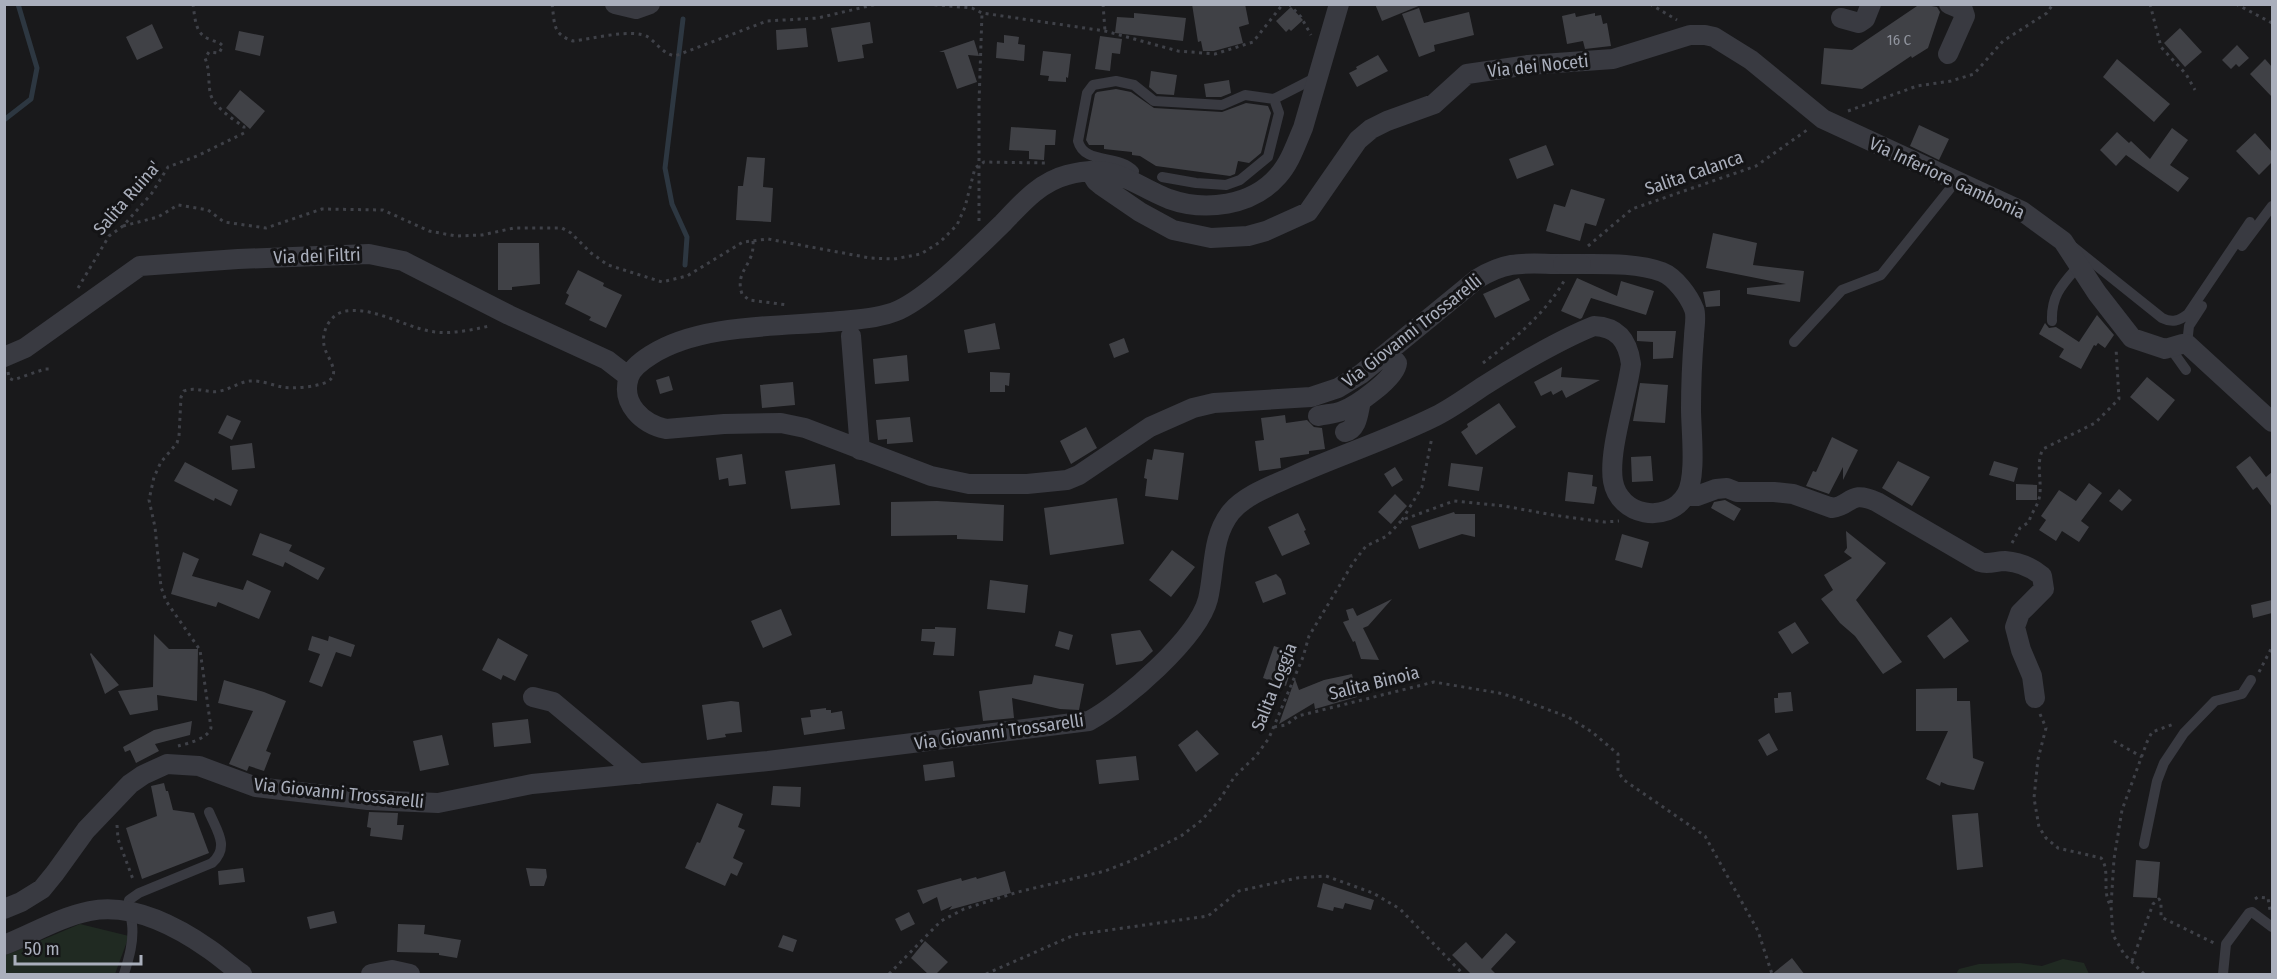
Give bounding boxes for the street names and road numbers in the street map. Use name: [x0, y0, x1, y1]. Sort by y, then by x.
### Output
street label: Via dei Noceti: [1487, 50, 1589, 82]
street label: Via Inferiore Gambonia: [1866, 132, 2028, 224]
street label: Salita Calanca: [1642, 146, 1746, 200]
street label: Salita Ruina': [89, 156, 165, 240]
street label: Via dei Filtri: [273, 243, 361, 269]
street label: Via Giovanni Trossarelli: [1338, 270, 1486, 392]
street label: Salita Loggia: [1246, 640, 1302, 734]
street label: Salita Binoia: [1327, 661, 1422, 705]
street label: Via Giovanni Trossarelli: [913, 709, 1085, 755]
street label: Via Giovanni Trossarelli: [253, 773, 425, 813]

